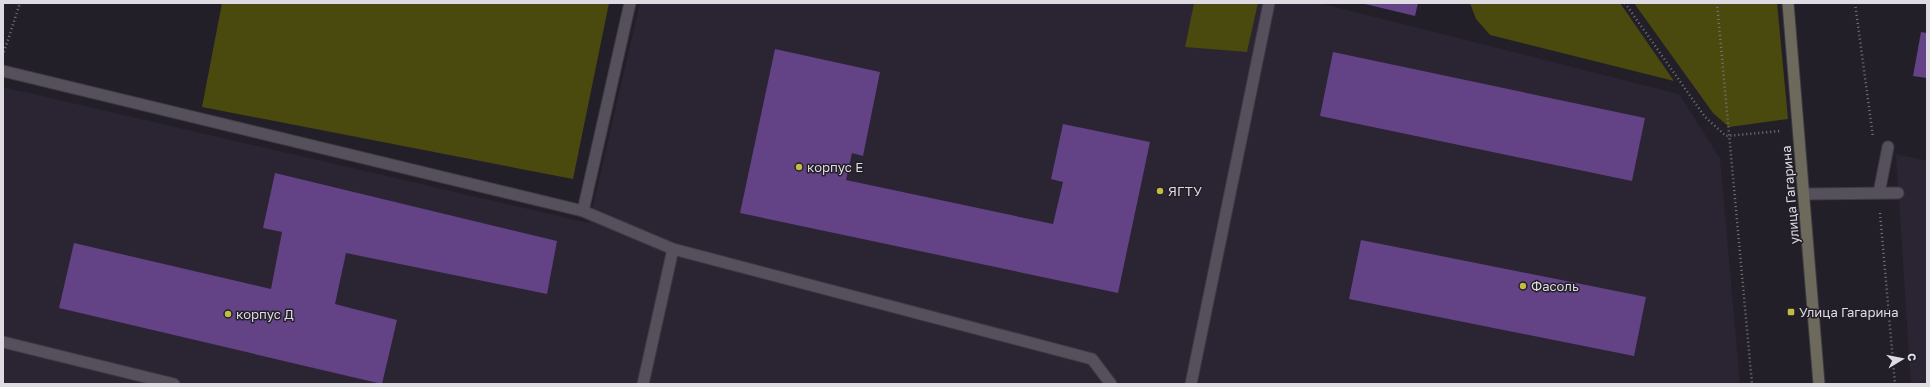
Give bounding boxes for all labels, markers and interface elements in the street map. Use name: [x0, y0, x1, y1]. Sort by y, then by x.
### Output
street label: улица Гагарина: [1778, 145, 1802, 245]
place label: корпус Е: [807, 159, 863, 175]
marker: корпус Е: [794, 162, 804, 172]
place label: ЯГТУ: [1168, 183, 1202, 199]
marker: ЯГТУ: [1155, 186, 1165, 196]
place label: Фасоль: [1531, 278, 1579, 294]
marker: Фасоль: [1518, 281, 1528, 291]
place label: Улица Гагарина: [1799, 304, 1899, 320]
place label: корпус Д: [236, 306, 294, 322]
marker: Улица Гагарина: [1786, 307, 1796, 317]
marker: корпус Д: [223, 309, 233, 319]
north arrow: [1882, 339, 1922, 379]
text: С: [1905, 352, 1919, 362]

